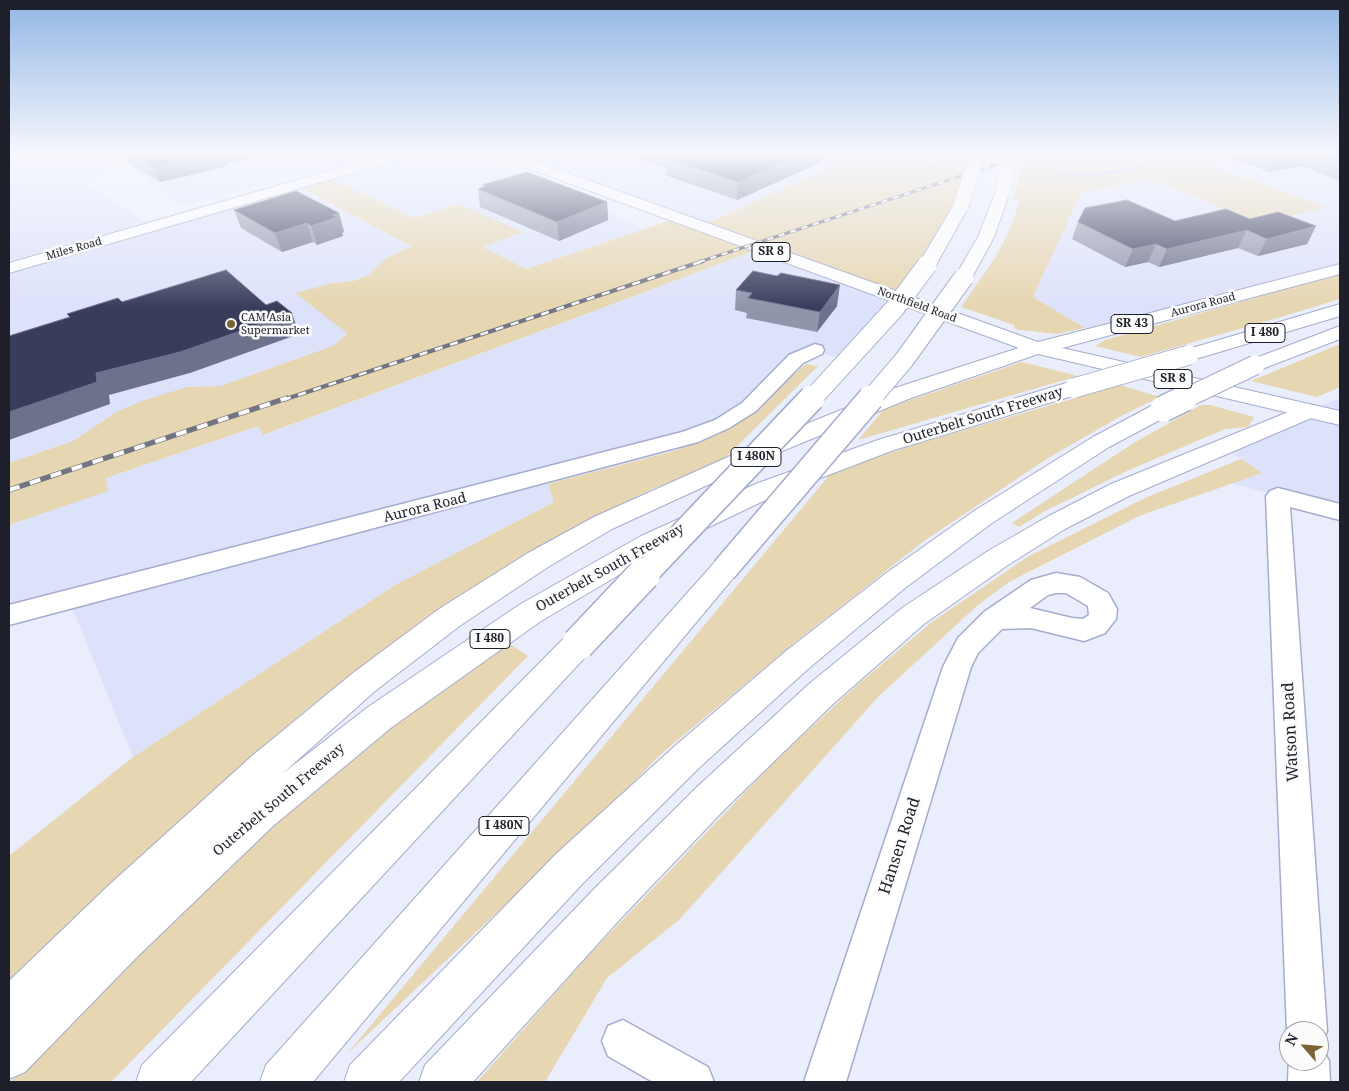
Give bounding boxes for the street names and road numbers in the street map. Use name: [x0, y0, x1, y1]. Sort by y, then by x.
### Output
street label: Miles Road: [45, 235, 103, 263]
road number: SR 8: [752, 242, 790, 262]
street label: Northfield Road: [876, 285, 958, 325]
street label: Aurora Road: [1169, 290, 1237, 320]
road number: SR 43: [1111, 314, 1153, 334]
road number: I 480: [1245, 323, 1285, 342]
road number: SR 8: [1154, 369, 1192, 388]
street label: Outerbelt South Freeway: [901, 384, 1065, 448]
road number: I 480N: [731, 448, 781, 467]
street label: Aurora Road: [382, 490, 468, 526]
street label: Outerbelt South Freeway: [533, 520, 687, 616]
road number: I 480: [470, 630, 510, 648]
street label: Watson Road: [1279, 682, 1303, 782]
street label: Outerbelt South Freeway: [210, 740, 348, 860]
street label: Hansen Road: [875, 795, 925, 897]
road number: I 480N: [479, 816, 529, 836]

